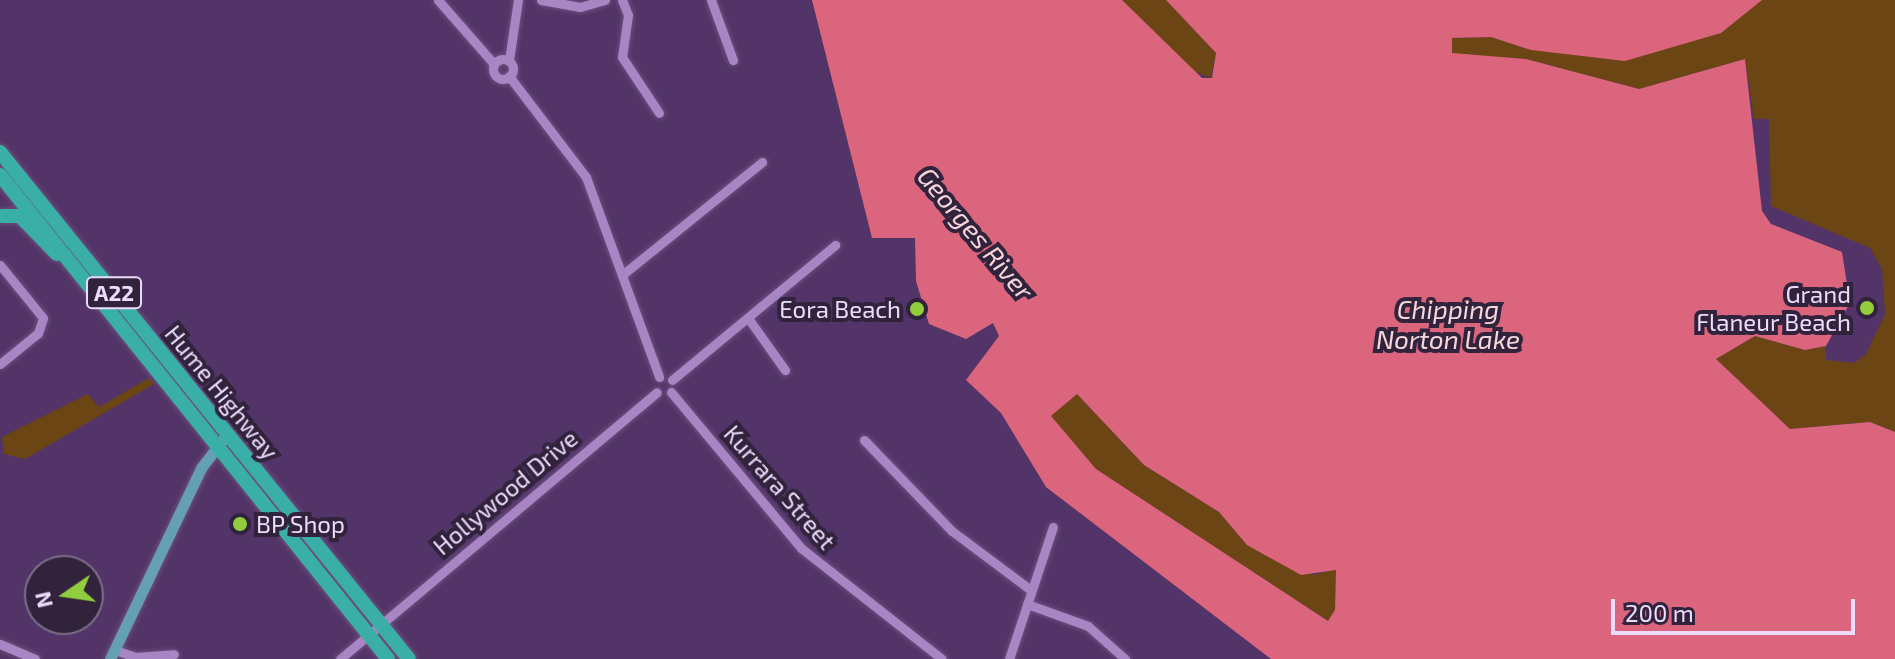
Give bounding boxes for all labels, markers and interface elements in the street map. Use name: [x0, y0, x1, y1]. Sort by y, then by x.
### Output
water label: Georges River: [912, 160, 1040, 306]
road number: A22: [86, 275, 142, 311]
place label: Grand Flaneur Beach: [1696, 280, 1851, 336]
water label: Chipping Norton Lake: [1376, 293, 1520, 354]
place label: Eora Beach: [779, 295, 901, 323]
marker: Grand Flaneur Beach: [1858, 299, 1876, 317]
marker: Eora Beach: [908, 300, 926, 318]
street label: Hume Highway: [159, 319, 285, 465]
street label: Kurrara Street: [718, 419, 842, 555]
street label: Hollywood Drive: [427, 423, 583, 561]
place label: BP Shop: [256, 510, 345, 538]
marker: BP Shop: [231, 515, 249, 533]
north arrow: [24, 555, 104, 635]
scale bar: [1615, 583, 1859, 633]
text: N: [28, 589, 57, 611]
text: 200 m: [1625, 598, 1694, 627]

